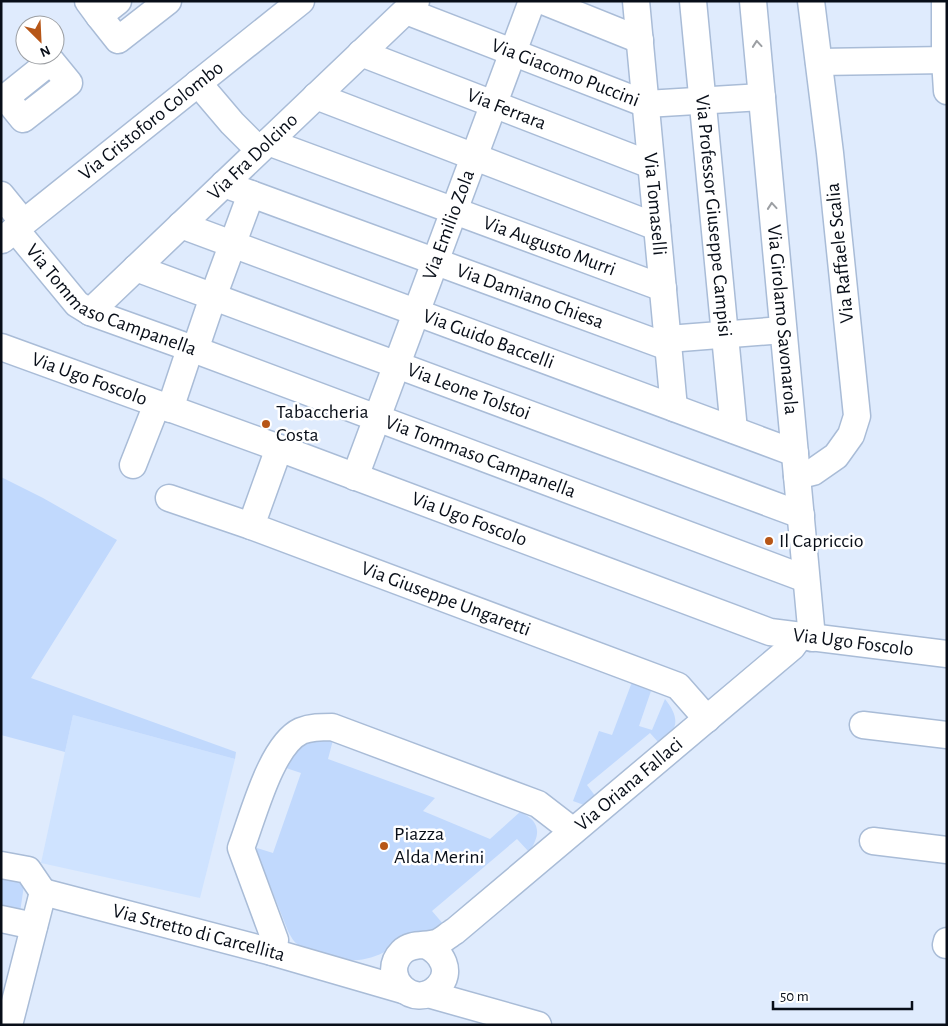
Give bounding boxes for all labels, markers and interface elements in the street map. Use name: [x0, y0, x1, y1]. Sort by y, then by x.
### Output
north arrow: [15, 15, 65, 65]
street label: Via Giacomo Puccini: [489, 35, 642, 110]
one-way arrow: [751, 40, 762, 48]
text: N: [38, 43, 52, 59]
street label: Via Cristoforo Colombo: [75, 57, 227, 184]
street label: Via Ferrara: [464, 85, 549, 134]
street label: Via Professor Giuseppe Campisi: [692, 94, 735, 338]
street label: Via Fra Dolcino: [204, 109, 302, 204]
street label: Via Tomaselli: [640, 152, 670, 257]
street label: Via Emilio Zola: [419, 167, 478, 283]
street label: Via Raffaele Scalia: [823, 182, 857, 324]
one-way arrow: [766, 201, 777, 209]
street label: Via Augusto Murri: [480, 212, 618, 280]
street label: Via Girolamo Savonarola: [764, 224, 801, 415]
street label: Via Tommaso Campanella: [22, 240, 199, 359]
street label: Via Damiano Chiesa: [454, 260, 606, 333]
street label: Via Guido Baccelli: [420, 306, 557, 373]
street label: Via Ugo Foscolo: [29, 349, 150, 409]
street label: Via Leone Tolstoi: [404, 360, 533, 424]
place label: Tabaccheria Costa: [276, 402, 369, 445]
street label: Via Tommaso Campanella: [382, 412, 578, 502]
marker: Tabaccheria Costa: [260, 418, 272, 430]
street label: Via Ugo Foscolo: [409, 489, 530, 550]
place label: Il Capriccio: [779, 531, 864, 551]
marker: Il Capriccio: [763, 535, 775, 547]
street label: Via Giuseppe Ungaretti: [358, 558, 533, 640]
street label: Via Ugo Foscolo: [792, 625, 915, 660]
street label: Via Oriana Fallaci: [571, 734, 687, 835]
place label: Piazza Alda Merini: [394, 824, 484, 867]
marker: Piazza Alda Merini: [378, 840, 390, 852]
street label: Via Stretto di Carcellita: [110, 901, 287, 965]
scale bar: [773, 978, 912, 1010]
text: 50 m: [780, 989, 809, 1004]

